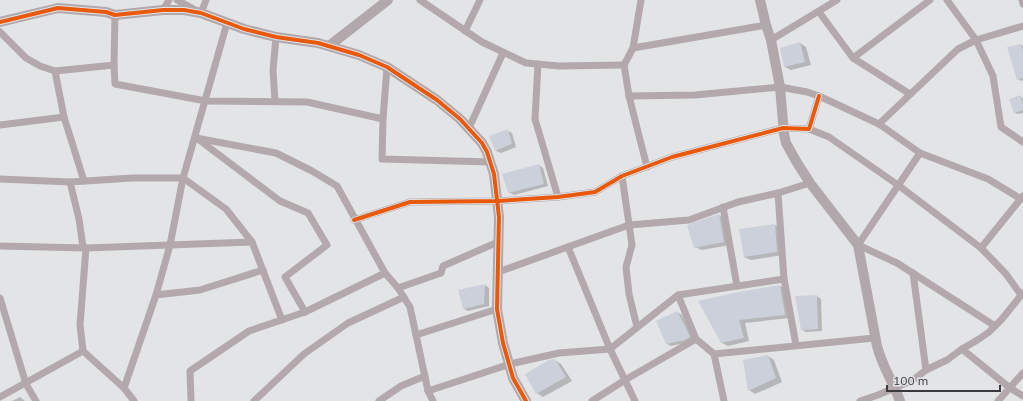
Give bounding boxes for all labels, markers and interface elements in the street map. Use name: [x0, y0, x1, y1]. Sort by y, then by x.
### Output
scale bar: [887, 367, 1000, 393]
text: 100 m: [893, 373, 928, 388]

